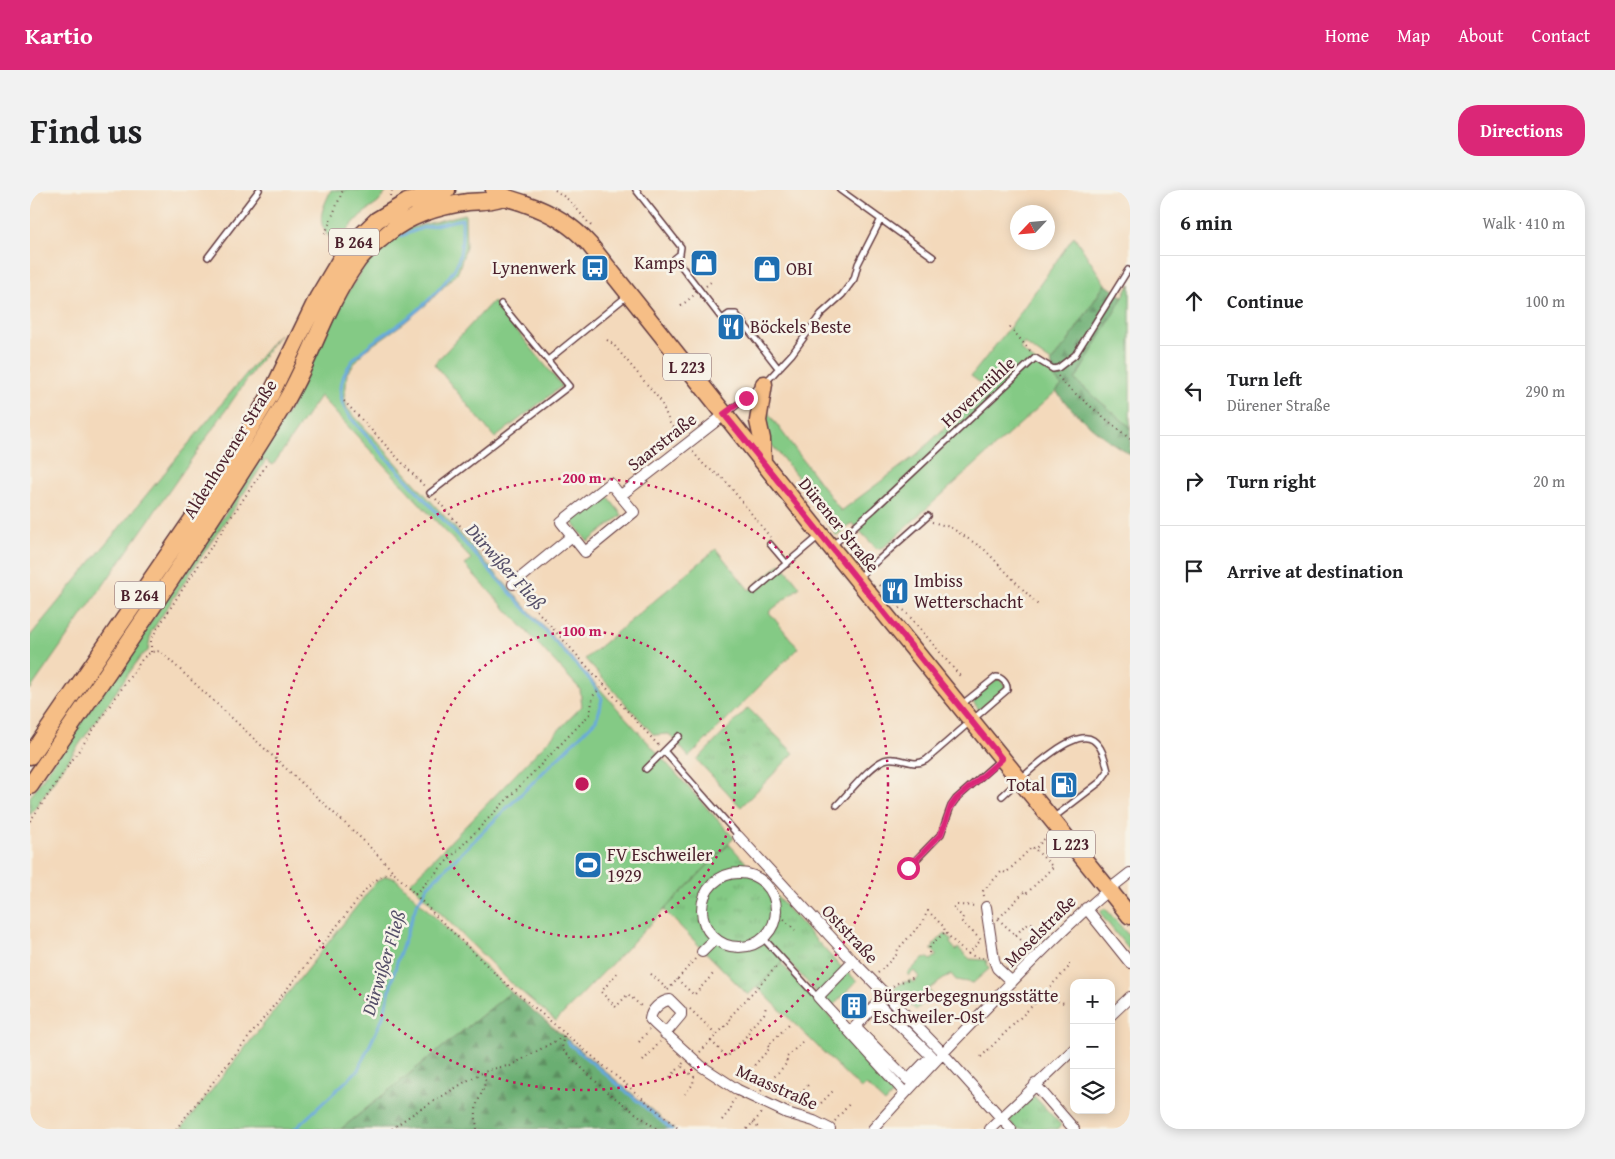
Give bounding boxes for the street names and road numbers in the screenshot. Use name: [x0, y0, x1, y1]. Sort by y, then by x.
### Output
road number: B 264: [329, 228, 379, 256]
street label: Hovermühle: [934, 350, 1021, 433]
road number: L 223: [663, 353, 711, 380]
street label: Aldenhovener Straße: [176, 374, 283, 524]
street label: Saarstraße: [621, 406, 702, 477]
street label: Dürener Straße: [792, 471, 886, 578]
road number: B 264: [115, 582, 165, 608]
road number: L 223: [1047, 831, 1095, 858]
street label: Moselstraße: [997, 888, 1082, 973]
street label: Oststraße: [816, 898, 885, 969]
street label: Maasstraße: [732, 1056, 823, 1117]

